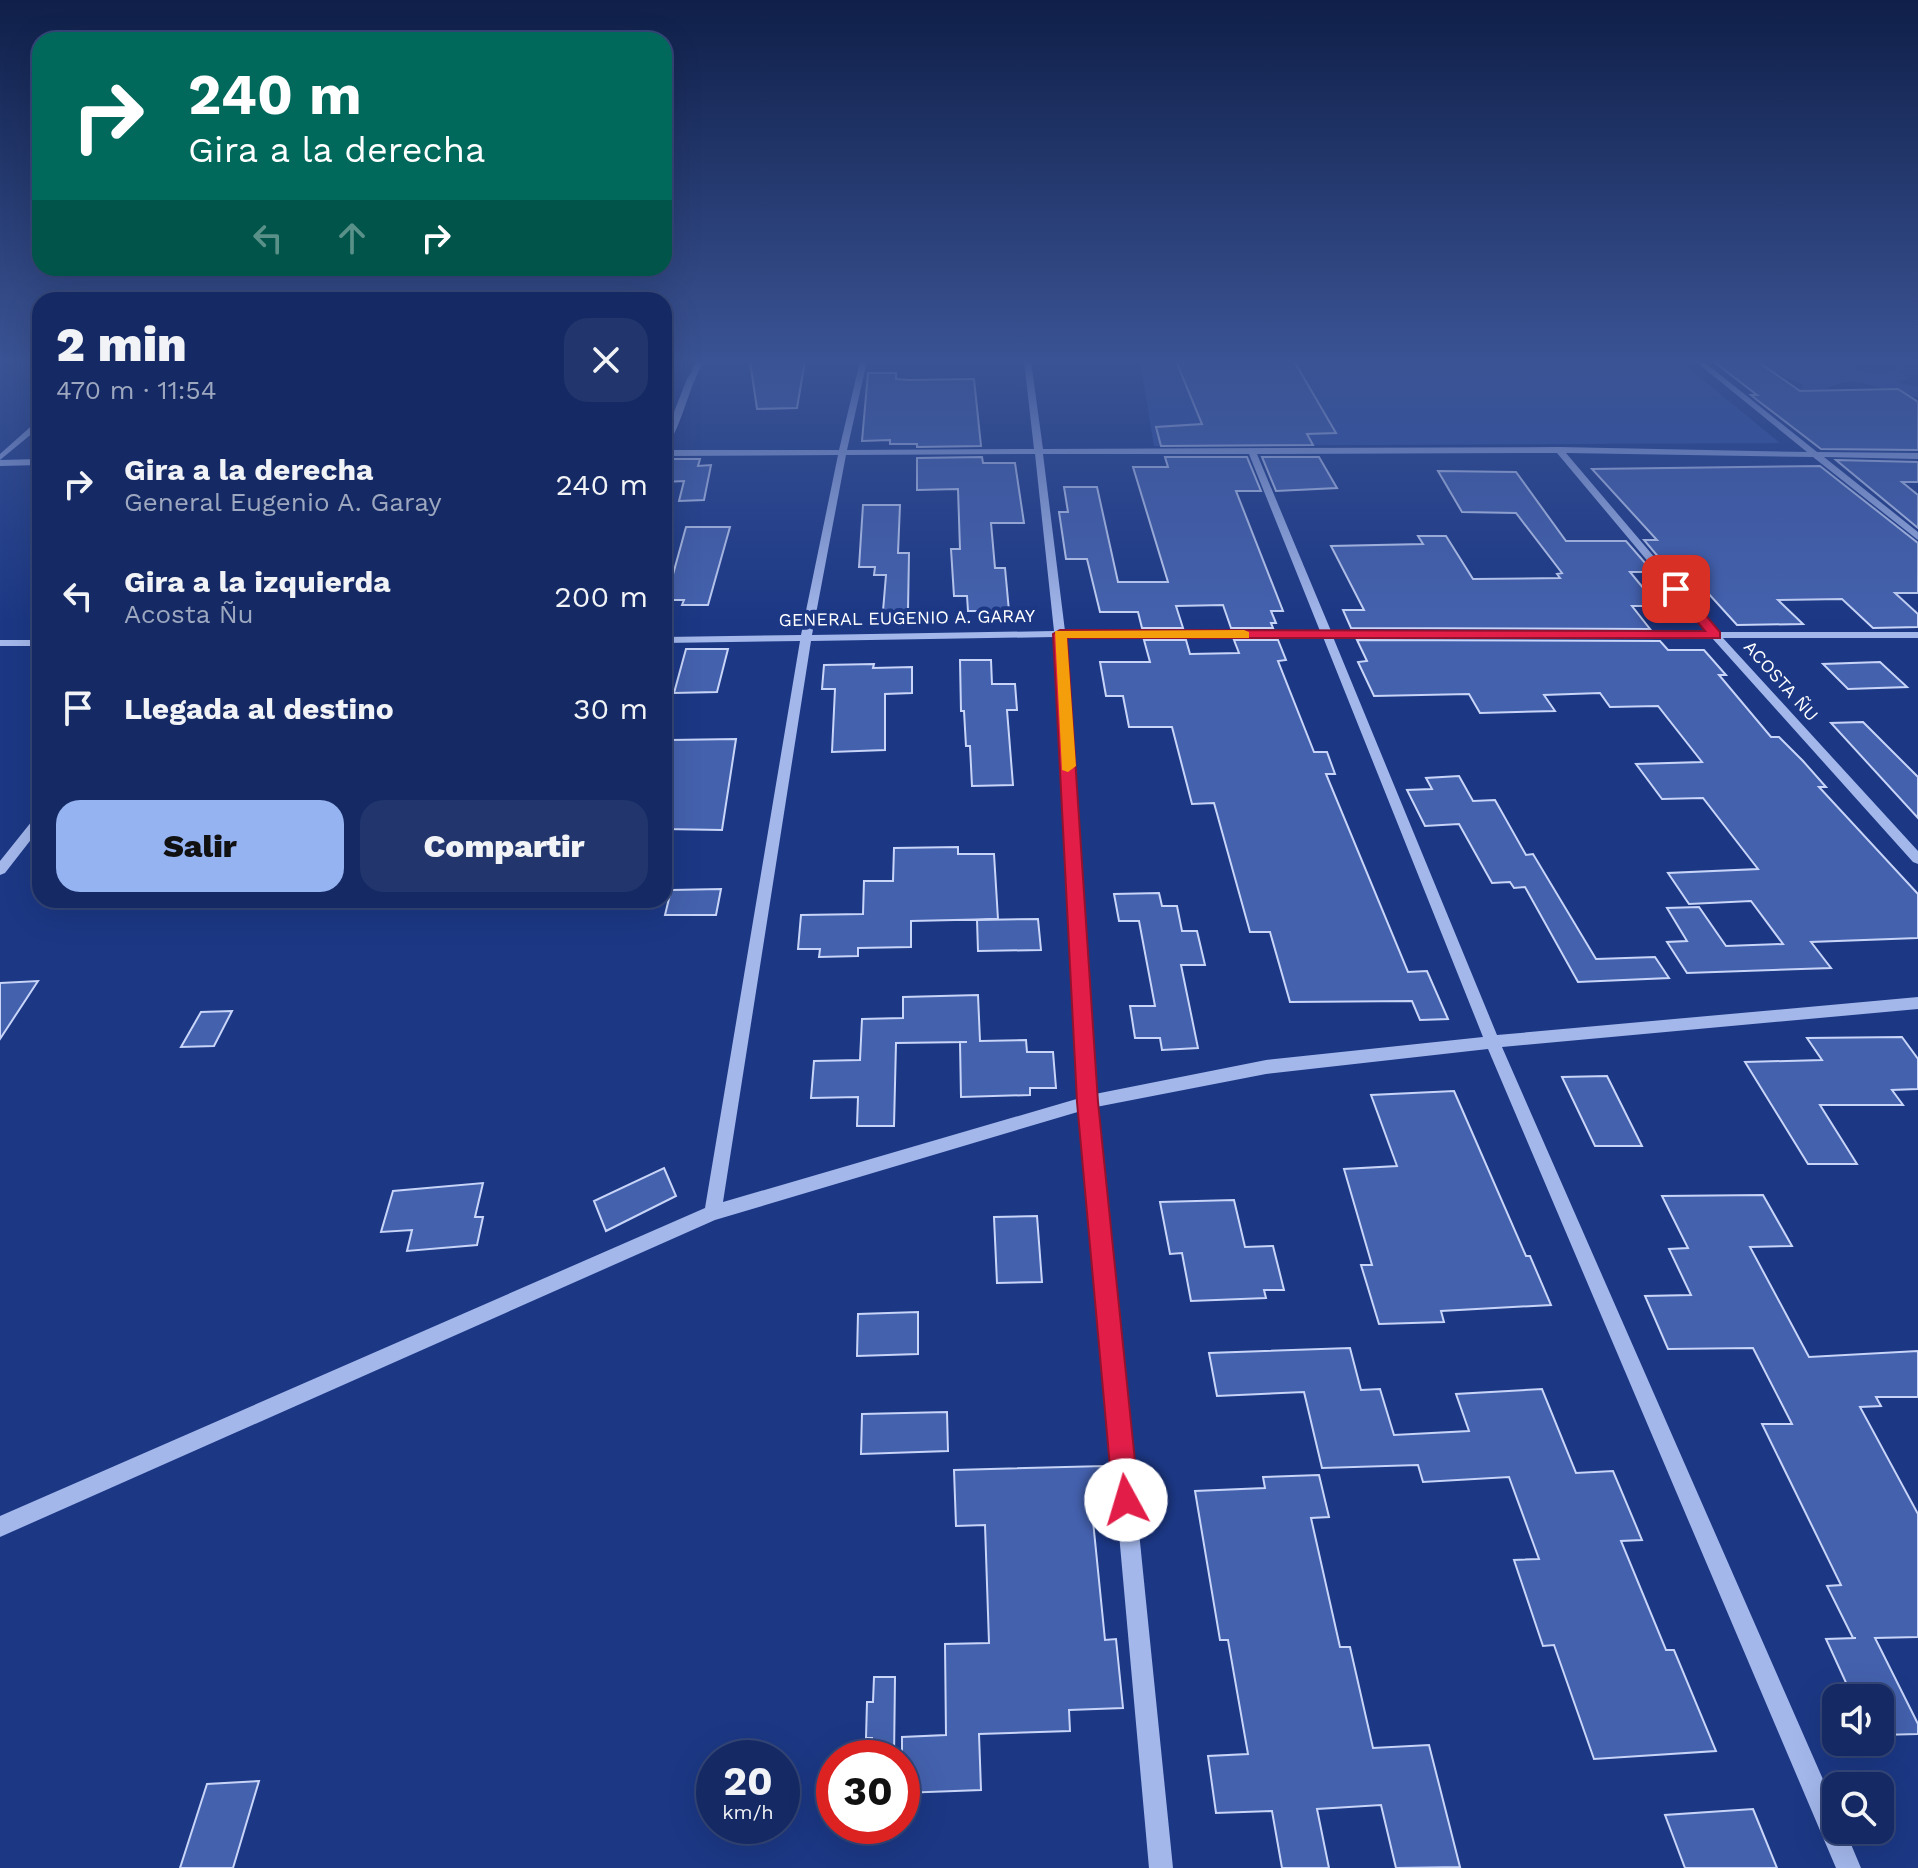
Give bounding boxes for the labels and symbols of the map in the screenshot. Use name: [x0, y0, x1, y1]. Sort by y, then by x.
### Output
pin: [1642, 555, 1710, 623]
street label: GENERAL EUGENIO A. GARAY: [779, 605, 1036, 630]
street label: ACOSTA ÑU: [1740, 636, 1823, 725]
position arrow: [1084, 1458, 1168, 1542]
speed limit sign: 30: [816, 1740, 920, 1844]

